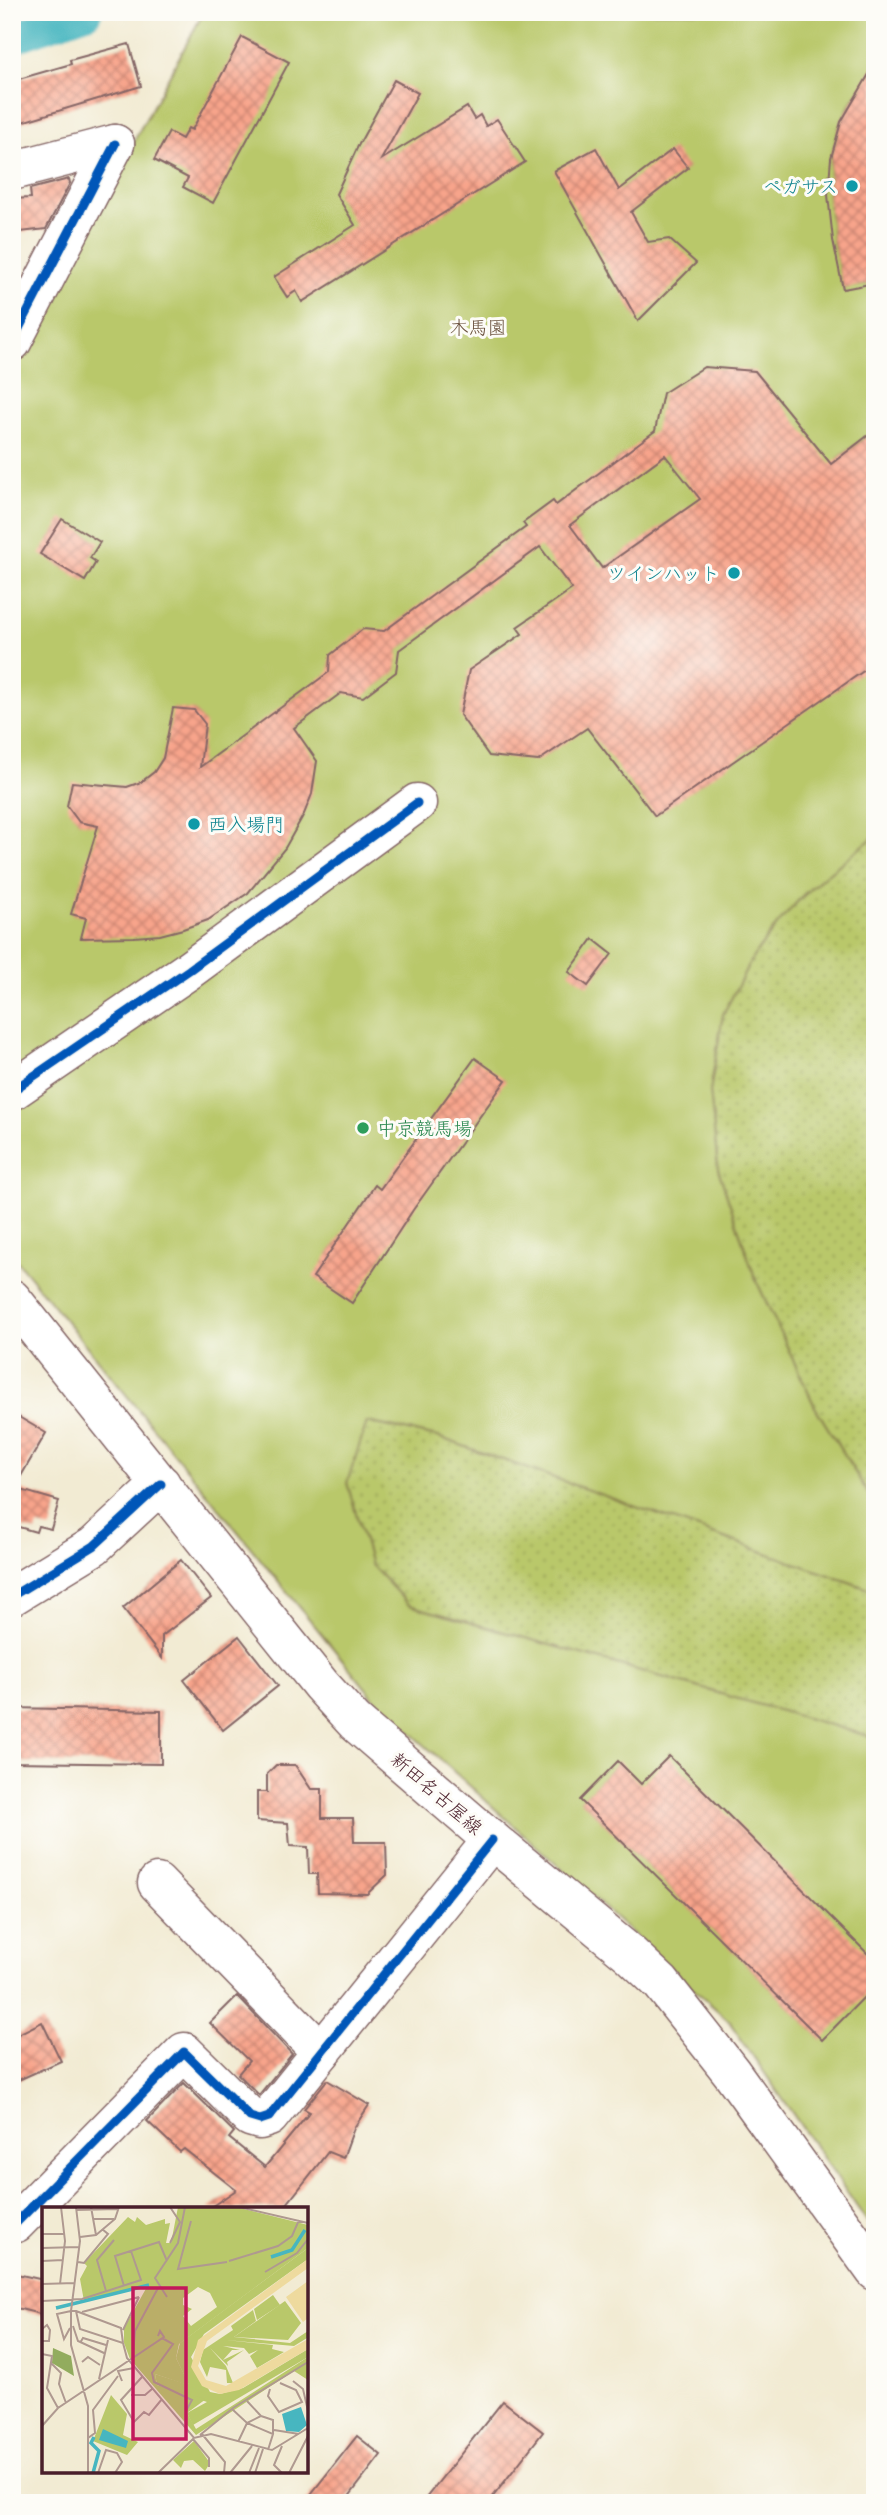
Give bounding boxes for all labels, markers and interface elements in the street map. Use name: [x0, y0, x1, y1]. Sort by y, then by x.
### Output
place label: ペガサス: [763, 174, 838, 198]
marker: ペガサス: [844, 178, 860, 194]
park label: 木馬園: [449, 315, 507, 339]
place label: ツインハット: [607, 561, 720, 585]
marker: ツインハット: [726, 565, 742, 581]
place label: 西入場門: [208, 812, 284, 836]
marker: 西入場門: [186, 816, 202, 832]
place label: 中京競馬場: [377, 1116, 472, 1140]
marker: 中京競馬場: [355, 1120, 371, 1136]
street label: 新田名古屋線: [386, 1747, 488, 1839]
inset map: [42, 2207, 308, 2473]

